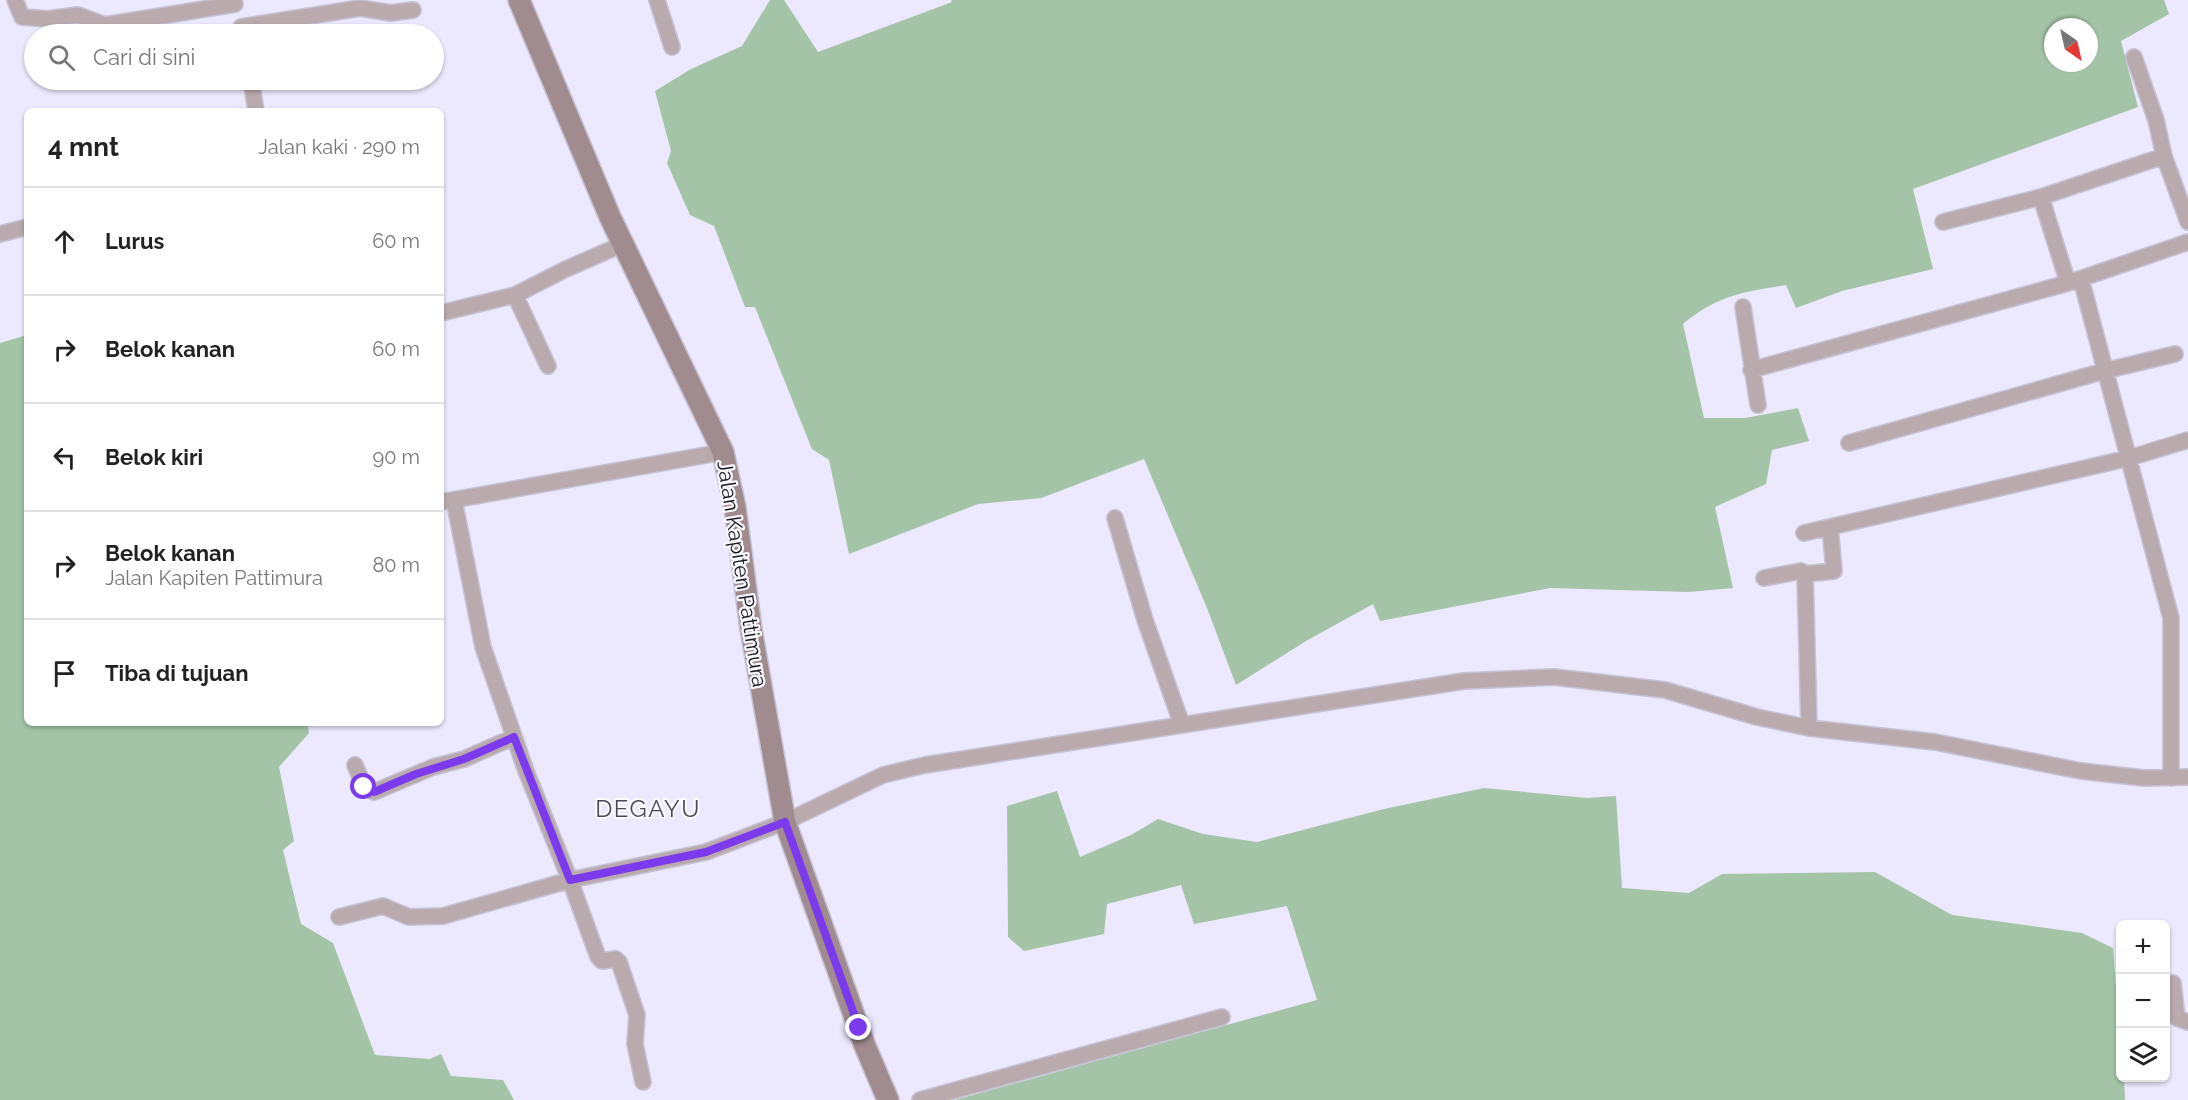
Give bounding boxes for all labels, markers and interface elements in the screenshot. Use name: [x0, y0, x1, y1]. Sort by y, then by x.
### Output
north arrow: [2044, 18, 2098, 72]
search box: [24, 24, 444, 90]
icon: search: [45, 41, 78, 74]
text: Cari di sini: [93, 44, 195, 70]
text: 4 mnt: [48, 132, 119, 162]
text: Jalan kaki · 290 m: [258, 135, 420, 159]
icon: ahead: [48, 225, 81, 258]
text: Lurus: [105, 228, 164, 254]
text: 60 m: [372, 229, 420, 253]
icon: right: [48, 333, 81, 366]
text: Belok kanan: [105, 336, 235, 362]
text: 60 m: [372, 337, 420, 361]
icon: left: [48, 441, 81, 474]
text: Belok kiri: [105, 444, 203, 470]
text: 90 m: [373, 445, 420, 469]
street label: Jalan Kapiten Pattimura: [712, 459, 773, 689]
text: Belok kanan: [105, 540, 235, 566]
icon: right: [48, 549, 81, 582]
text: 80 m: [372, 553, 420, 577]
text: Jalan Kapiten Pattimura: [105, 566, 323, 590]
icon: arrive: [48, 657, 81, 690]
text: Tiba di tujuan: [105, 660, 248, 686]
route start: [350, 773, 376, 799]
district label: DEGAYU: [595, 794, 701, 823]
map controls: [2116, 920, 2170, 1082]
button: +: [2116, 920, 2170, 974]
button: −: [2116, 974, 2170, 1028]
route end: [845, 1014, 871, 1040]
button: layers: [2116, 1028, 2170, 1082]

